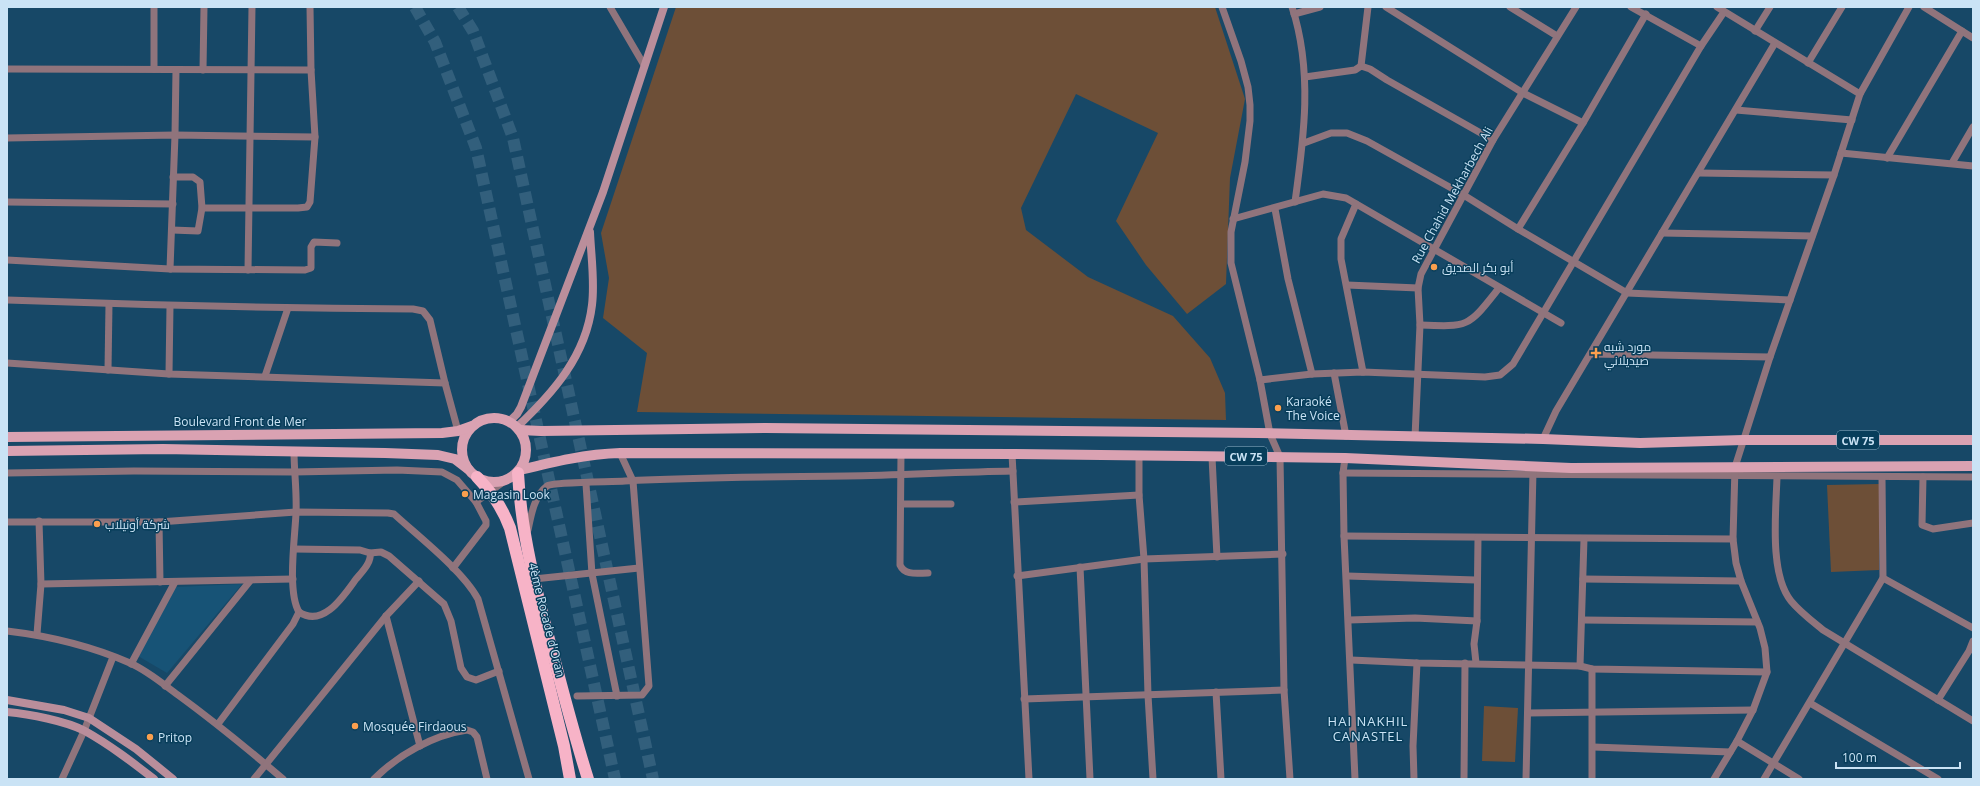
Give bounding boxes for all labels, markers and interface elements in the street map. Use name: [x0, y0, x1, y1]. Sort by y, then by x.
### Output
street label: Rue Chahid Mekharbech Ali: [1407, 124, 1497, 266]
place label: أبو بكر الصديق: [1442, 259, 1513, 276]
marker: أبو بكر الصديق: [1429, 262, 1439, 272]
place label: مورد شبه صيديلاني: [1604, 338, 1651, 371]
marker: مورد شبه صيديلاني: [1591, 348, 1601, 358]
place label: Karaoké The Voice: [1286, 393, 1340, 424]
marker: Karaoké The Voice: [1273, 403, 1283, 413]
street label: Boulevard Front de Mer: [174, 413, 307, 430]
road number: CW 75: [1837, 431, 1879, 449]
road number: CW 75: [1225, 447, 1267, 465]
place label: Magasin Look: [473, 486, 551, 503]
marker: Magasin Look: [460, 489, 470, 499]
place label: شركة أونيلاب: [105, 516, 170, 533]
marker: شركة أونيلاب: [92, 519, 102, 529]
street label: 4ème Rocade d'Oran: [525, 561, 569, 679]
district label: HAI NAKHIL CANASTEL: [1328, 712, 1408, 745]
place label: Mosquée Firdaous: [363, 718, 467, 735]
marker: Mosquée Firdaous: [350, 721, 360, 731]
place label: Pritop: [158, 729, 192, 746]
marker: Pritop: [145, 732, 155, 742]
scale bar: [1836, 744, 1960, 770]
text: 100 m: [1842, 749, 1877, 766]

